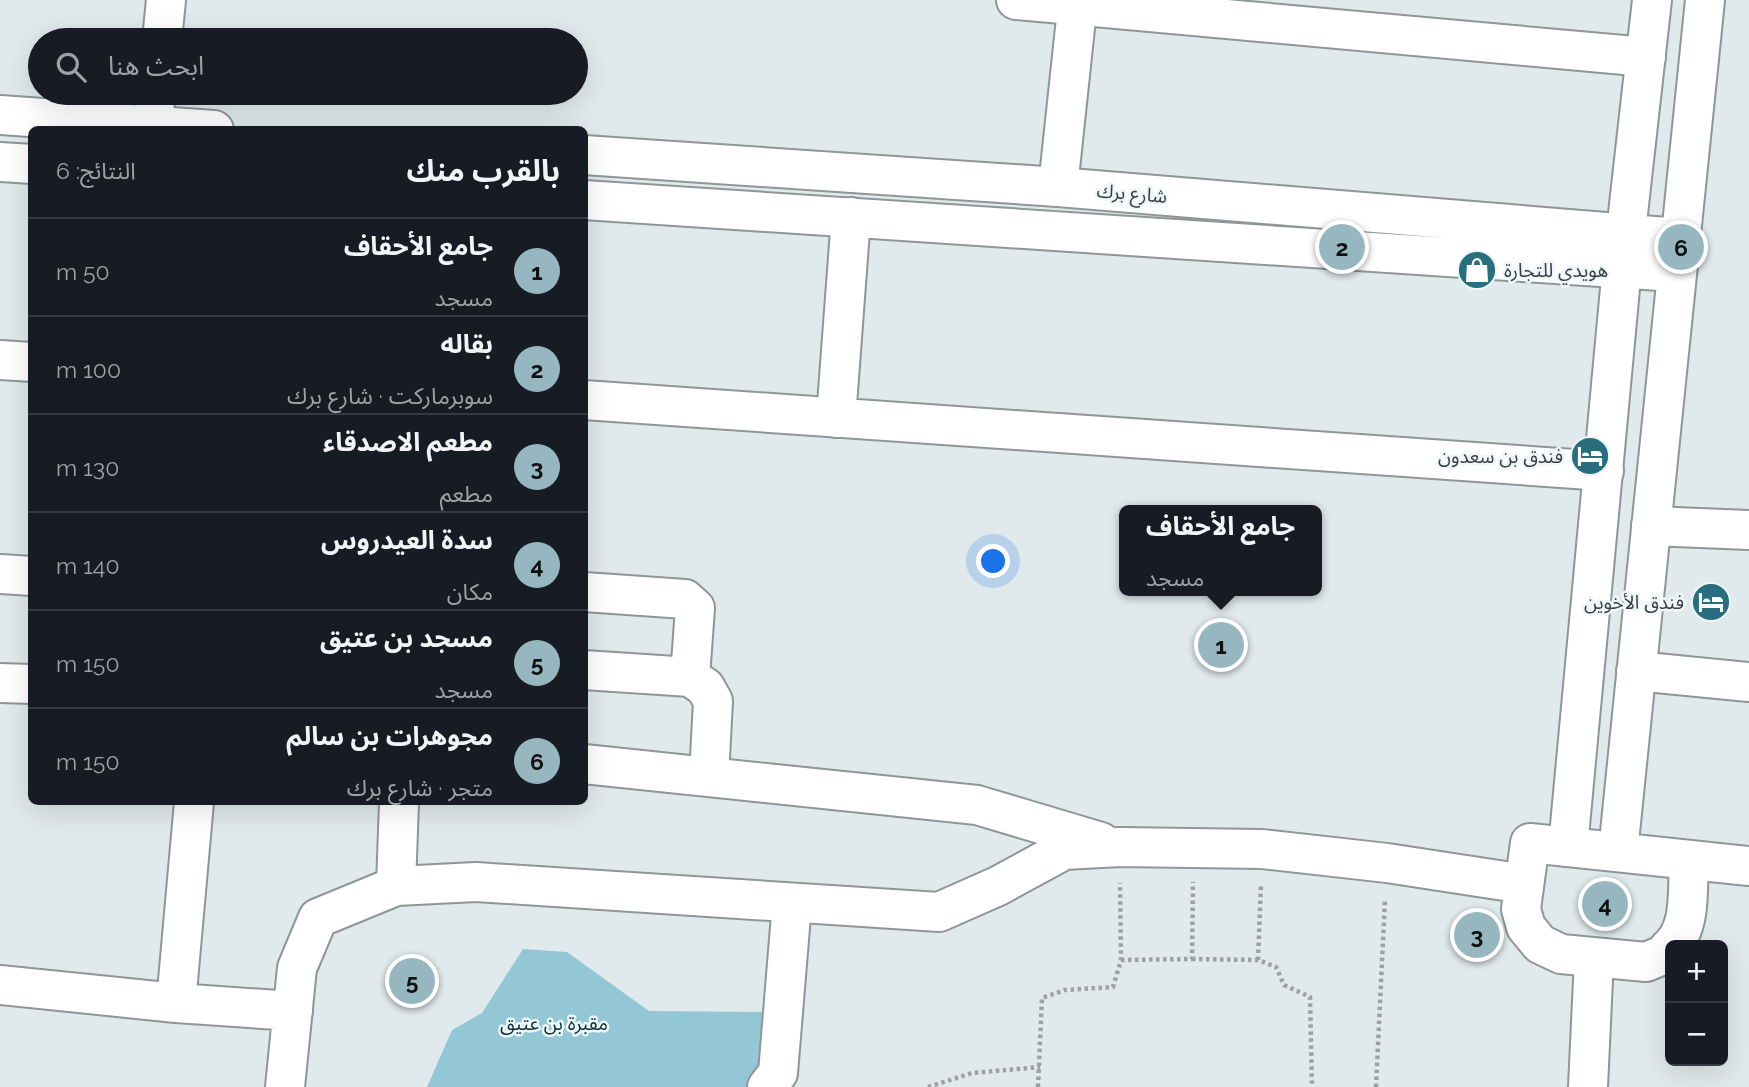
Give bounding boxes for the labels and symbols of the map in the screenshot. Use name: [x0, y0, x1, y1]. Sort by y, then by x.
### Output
street label: شارع برك: [1096, 179, 1168, 210]
pin: 2: [1319, 221, 1365, 273]
pin: 6: [1658, 221, 1704, 273]
shop icon: هويدي للتجارة: [1456, 249, 1498, 291]
place label: هويدي للتجارة: [1504, 259, 1608, 285]
hotel icon: فندق بن سعدون: [1569, 435, 1611, 477]
place label: فندق بن سعدون: [1438, 445, 1563, 468]
your location: [976, 544, 1010, 578]
hotel icon: فندق الأخوين: [1690, 581, 1732, 623]
place label: فندق الأخوين: [1584, 591, 1684, 614]
pin: 1: [1198, 619, 1244, 671]
pin: 4: [1582, 878, 1628, 930]
pin: 3: [1454, 909, 1500, 961]
pin: 5: [389, 955, 435, 1007]
park label: مقبرة بن عتيق: [500, 1012, 608, 1035]

